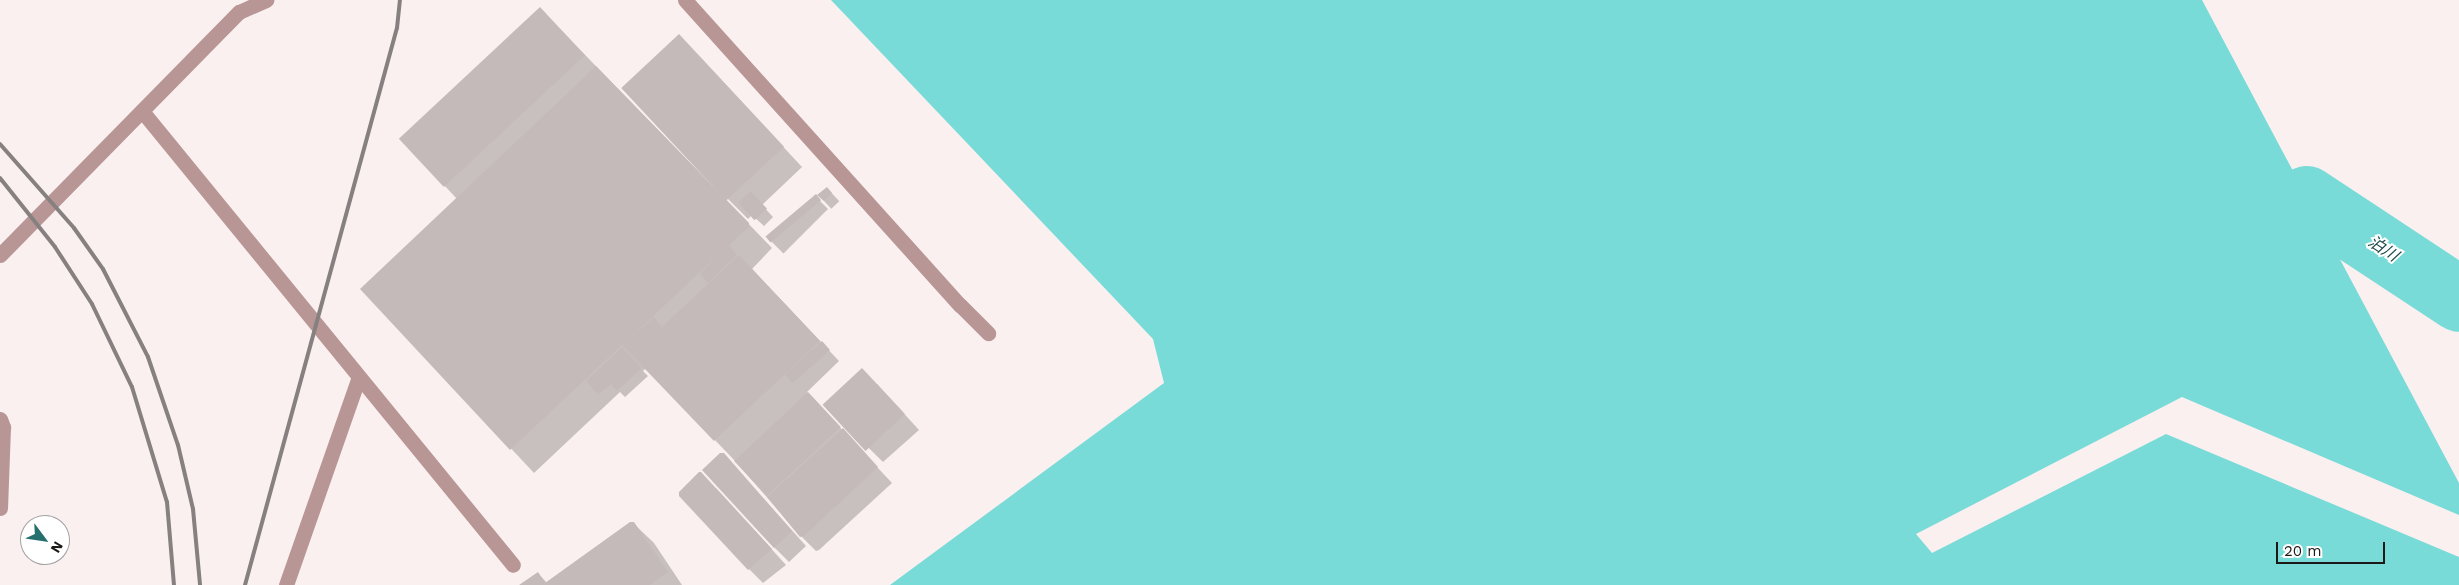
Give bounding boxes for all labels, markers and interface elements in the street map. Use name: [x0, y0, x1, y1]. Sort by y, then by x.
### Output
water label: 泊川: [2364, 232, 2402, 266]
north arrow: [20, 515, 70, 565]
scale bar: [2279, 532, 2388, 564]
text: N: [47, 539, 67, 556]
text: 20 m: [2284, 542, 2322, 560]

